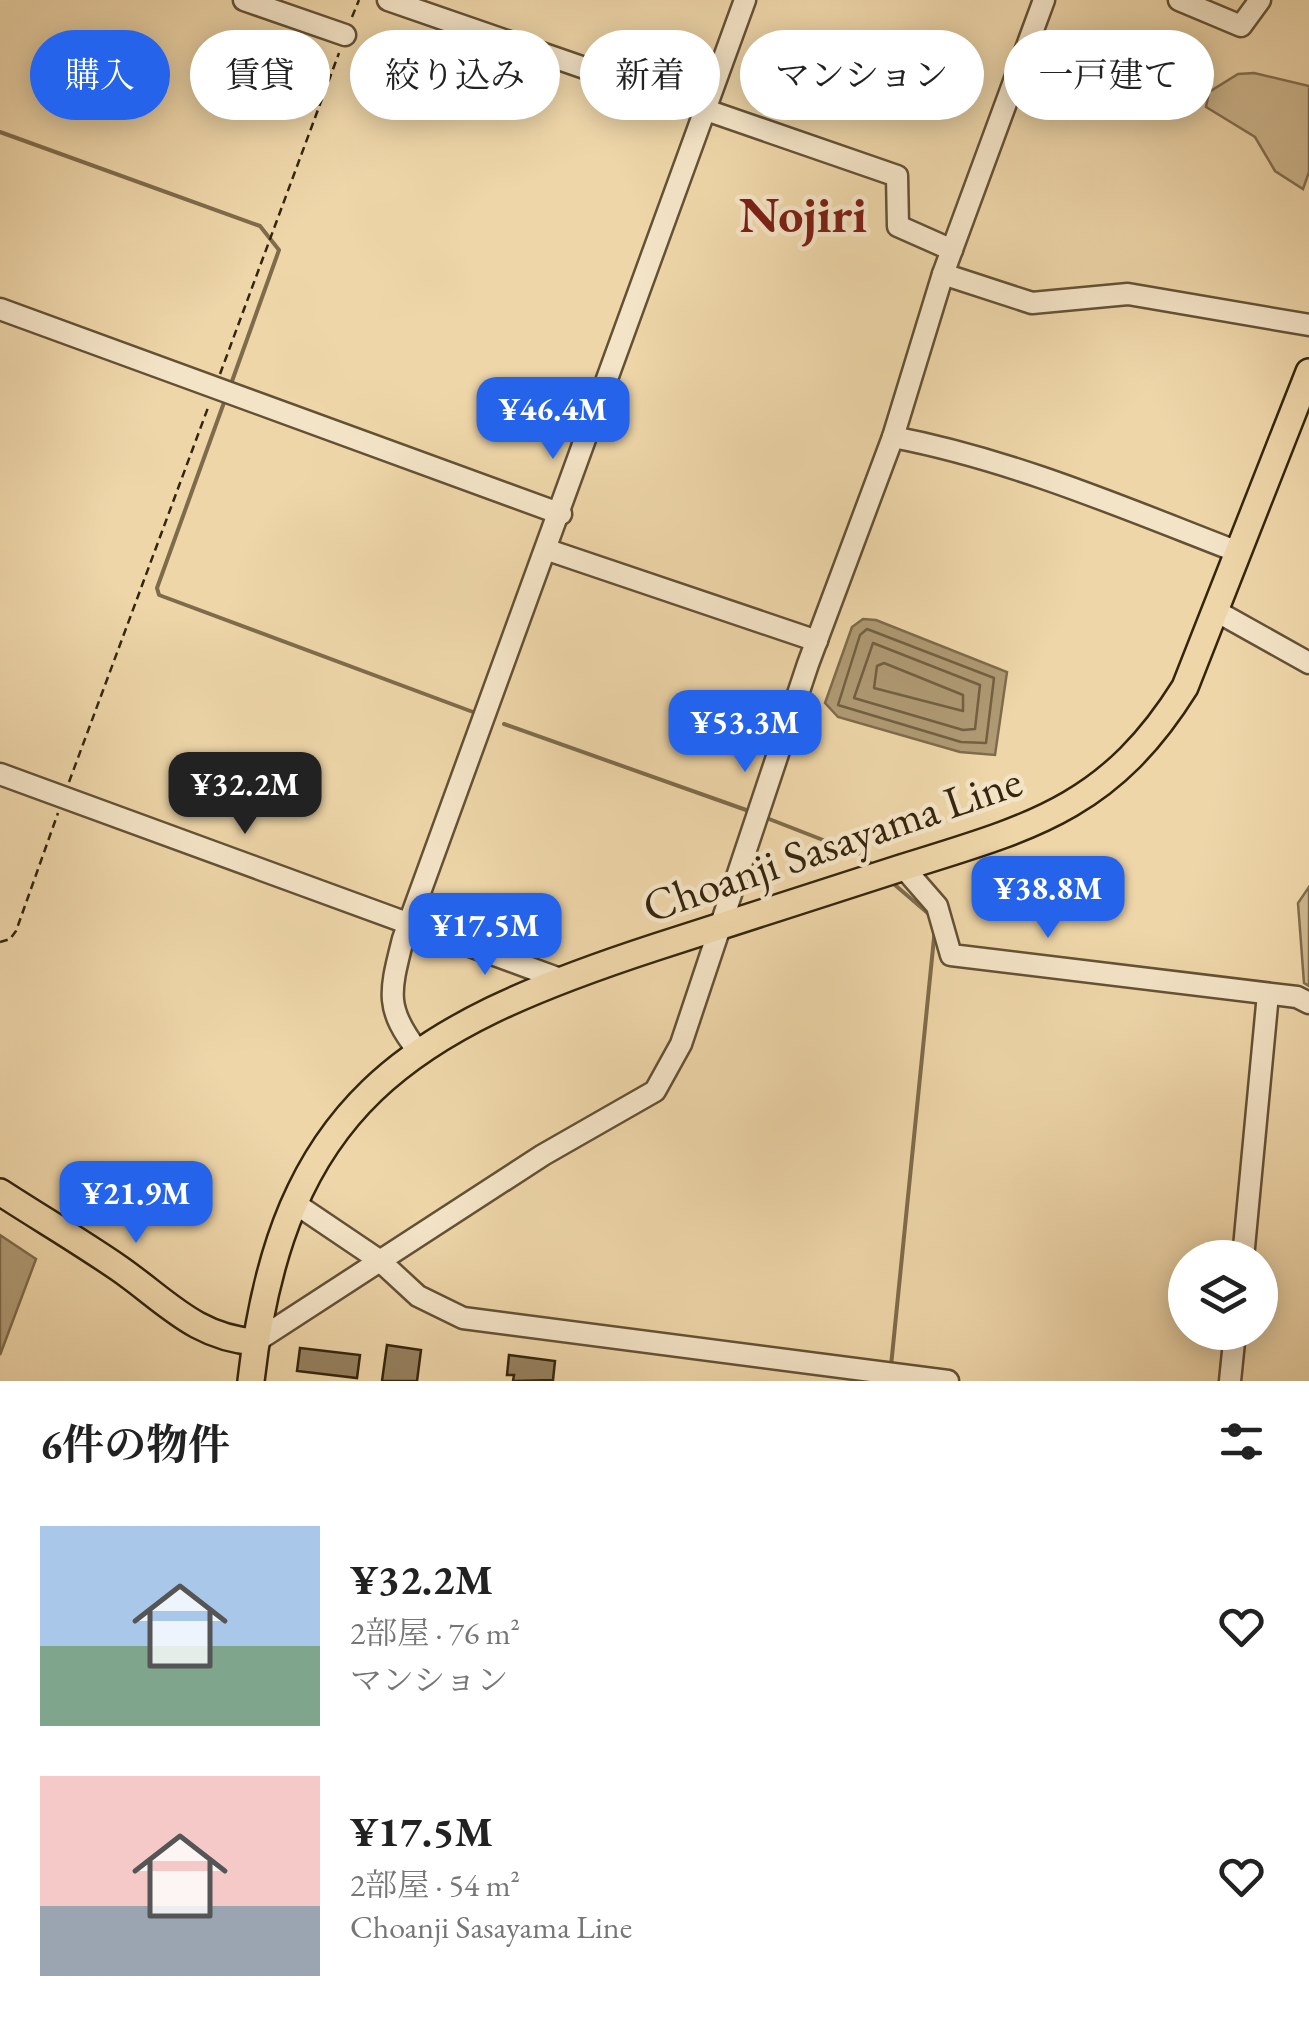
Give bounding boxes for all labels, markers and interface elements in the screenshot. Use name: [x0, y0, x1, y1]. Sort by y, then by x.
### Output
chip: 購入: [30, 30, 170, 120]
chip: 賃貸: [190, 30, 330, 120]
chip: 絞り込み: [350, 30, 560, 120]
chip: 新着: [580, 30, 720, 120]
chip: マンション: [740, 30, 984, 120]
chip: 一戸建て: [1004, 30, 1214, 120]
district label: Nojiri: [739, 182, 867, 247]
pin: ¥46.4M: [472, 377, 634, 462]
text: ¥46.4M: [499, 388, 607, 430]
pin: ¥53.3M: [664, 690, 826, 775]
text: ¥53.3M: [691, 701, 799, 743]
street label: Choanji Sasayama Line: [635, 751, 1029, 935]
pin: ¥32.2M: [164, 752, 326, 837]
text: ¥32.2M: [191, 763, 299, 805]
pin: ¥38.8M: [967, 856, 1129, 941]
text: ¥38.8M: [994, 867, 1102, 909]
pin: ¥17.5M: [404, 893, 566, 978]
text: ¥17.5M: [431, 904, 539, 946]
pin: ¥21.9M: [55, 1161, 217, 1246]
text: ¥21.9M: [82, 1172, 190, 1214]
map controls: [1168, 1240, 1278, 1350]
button: layers: [1168, 1240, 1278, 1350]
icon: filters: [1214, 1414, 1269, 1469]
text: 6件の物件: [40, 1417, 230, 1472]
text: ¥32.2M: [350, 1552, 493, 1607]
icon: home: [120, 1566, 240, 1686]
icon: heart: [1214, 1599, 1269, 1654]
text: 2部屋 · 76 m²: [350, 1612, 520, 1654]
text: マンション: [350, 1659, 509, 1701]
text: ¥17.5M: [350, 1804, 493, 1859]
icon: home: [120, 1816, 240, 1936]
icon: heart: [1214, 1849, 1269, 1904]
text: 2部屋 · 54 m²: [350, 1864, 520, 1906]
text: Choanji Sasayama Line: [350, 1906, 632, 1948]

